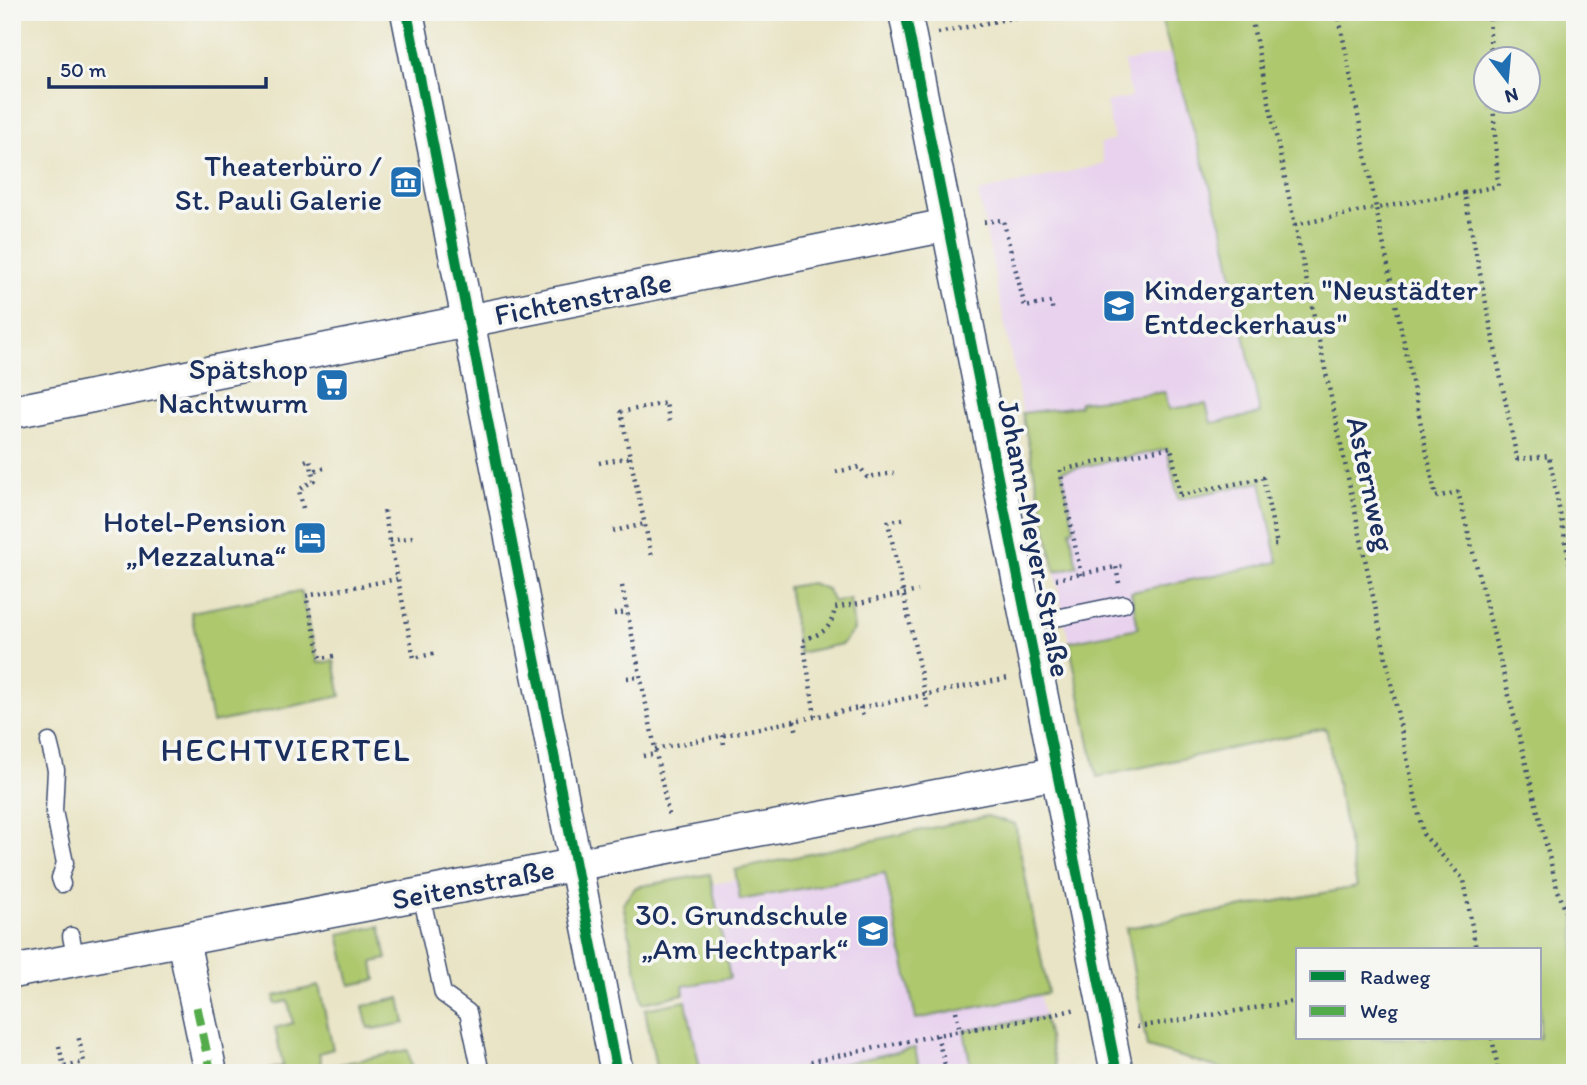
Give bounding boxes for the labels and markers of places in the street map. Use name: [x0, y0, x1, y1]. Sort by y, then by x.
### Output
place label: Theaterbüro / St. Pauli Galerie: [175, 147, 382, 218]
museum icon: Theaterbüro / St. Pauli Galerie: [387, 163, 425, 201]
place label: Kindergarten "Neustädter Entdeckerhaus": [1144, 271, 1478, 342]
school or university icon: Kindergarten "Neustädter Entdeckerhaus": [1100, 287, 1138, 325]
place label: Spätshop Nachtwurm: [158, 350, 308, 421]
supermarket icon: Spätshop Nachtwurm: [313, 366, 351, 404]
place label: Hotel-Pension „Mezzaluna“: [103, 503, 286, 574]
hotel icon: Hotel-Pension „Mezzaluna“: [291, 519, 329, 557]
place label: 30. Grundschule „Am Hechtpark“: [635, 896, 848, 967]
school or university icon: 30. Grundschule „Am Hechtpark“: [854, 912, 892, 950]

